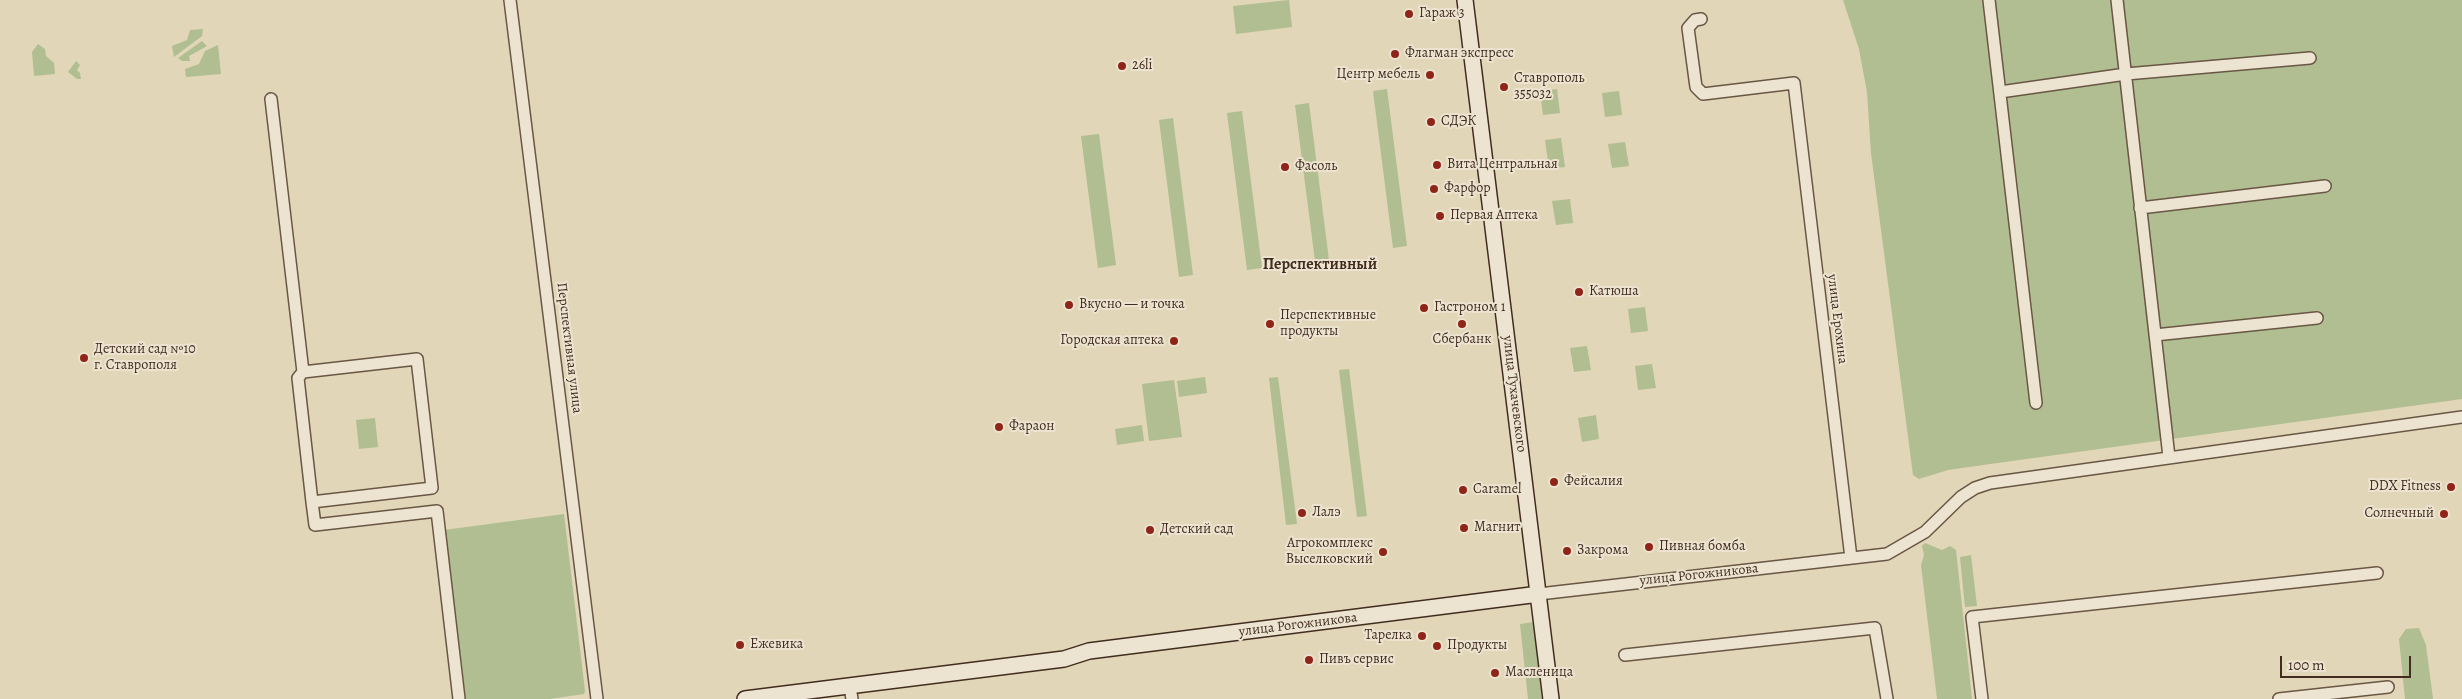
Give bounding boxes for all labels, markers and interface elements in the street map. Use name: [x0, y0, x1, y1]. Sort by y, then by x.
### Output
place label: Гараж 3: [1419, 6, 1464, 22]
marker: Гараж 3: [1403, 8, 1415, 20]
place label: Флагман экспресс: [1405, 46, 1514, 62]
marker: Флагман экспресс: [1389, 48, 1401, 60]
place label: 26li: [1132, 58, 1152, 74]
marker: 26li: [1116, 60, 1128, 72]
place label: Центр мебель: [1337, 67, 1420, 83]
marker: Центр мебель: [1424, 69, 1436, 81]
place label: Ставрополь 355032: [1514, 71, 1585, 104]
marker: Ставрополь 355032: [1498, 81, 1510, 93]
place label: СДЭК: [1441, 114, 1476, 130]
marker: СДЭК: [1425, 116, 1437, 128]
place label: Вита Центральная: [1447, 157, 1558, 173]
place label: Фасоль: [1295, 159, 1337, 175]
marker: Вита Центральная: [1431, 159, 1443, 171]
marker: Фасоль: [1279, 161, 1291, 173]
place label: Фарфор: [1444, 181, 1491, 197]
marker: Фарфор: [1428, 183, 1440, 195]
place label: Первая Аптека: [1450, 208, 1538, 224]
marker: Первая Аптека: [1434, 210, 1446, 222]
district label: Перспективный: [1263, 255, 1377, 275]
street label: улица Ерохина: [1823, 273, 1851, 365]
street label: Перспективная улица: [553, 281, 585, 415]
place label: Катюша: [1589, 284, 1639, 300]
marker: Катюша: [1573, 286, 1585, 298]
place label: Вкусно — и точка: [1079, 297, 1185, 313]
marker: Вкусно — и точка: [1063, 299, 1075, 311]
place label: Гастроном 1: [1434, 300, 1505, 316]
marker: Гастроном 1: [1418, 302, 1430, 314]
place label: Перспективные продукты: [1280, 308, 1376, 341]
marker: Перспективные продукты: [1264, 318, 1276, 330]
marker: Сбербанк: [1456, 318, 1468, 330]
place label: Сбербанк: [1433, 332, 1491, 348]
place label: Городская аптека: [1060, 333, 1164, 349]
marker: Городская аптека: [1168, 335, 1180, 347]
street label: улица Тухачевского: [1498, 335, 1530, 453]
place label: Детский сад №10 г. Ставрополя: [94, 342, 196, 374]
marker: Детский сад №10 г. Ставрополя: [78, 352, 90, 364]
place label: Фараон: [1009, 419, 1054, 435]
marker: Фараон: [993, 421, 1005, 433]
place label: Фейсалия: [1564, 474, 1623, 490]
marker: Фейсалия: [1548, 476, 1560, 488]
place label: DDX Fitness: [2369, 479, 2441, 495]
marker: DDX Fitness: [2445, 481, 2457, 493]
place label: Caramel: [1473, 482, 1521, 498]
marker: Caramel: [1457, 484, 1469, 496]
place label: Лалэ: [1312, 505, 1341, 521]
place label: Солнечный: [2365, 506, 2434, 522]
marker: Лалэ: [1296, 507, 1308, 519]
marker: Солнечный: [2438, 508, 2450, 520]
place label: Магнит: [1474, 520, 1521, 536]
place label: Детский сад: [1160, 522, 1233, 538]
marker: Магнит: [1458, 522, 1470, 534]
marker: Детский сад: [1144, 524, 1156, 536]
place label: Агрокомплекс Выселковский: [1286, 536, 1373, 568]
place label: Пивная бомба: [1659, 539, 1745, 555]
marker: Пивная бомба: [1643, 541, 1655, 553]
place label: Закрома: [1577, 543, 1628, 559]
marker: Закрома: [1561, 545, 1573, 557]
marker: Агрокомплекс Выселковский: [1377, 546, 1389, 558]
street label: улица Рогожникова: [1639, 560, 1759, 590]
street label: улица Рогожникова: [1238, 609, 1358, 641]
place label: Тарелка: [1364, 628, 1412, 644]
marker: Тарелка: [1416, 630, 1428, 642]
place label: Ежевика: [750, 637, 803, 653]
place label: Продукты: [1447, 638, 1507, 654]
marker: Ежевика: [734, 639, 746, 651]
marker: Продукты: [1431, 640, 1443, 652]
scale bar: [2282, 646, 2413, 678]
place label: Пивъ сервис: [1319, 652, 1394, 668]
marker: Пивъ сервис: [1303, 654, 1315, 666]
text: 100 m: [2288, 655, 2325, 675]
place label: Масленица: [1505, 665, 1573, 681]
marker: Масленица: [1489, 667, 1501, 679]

